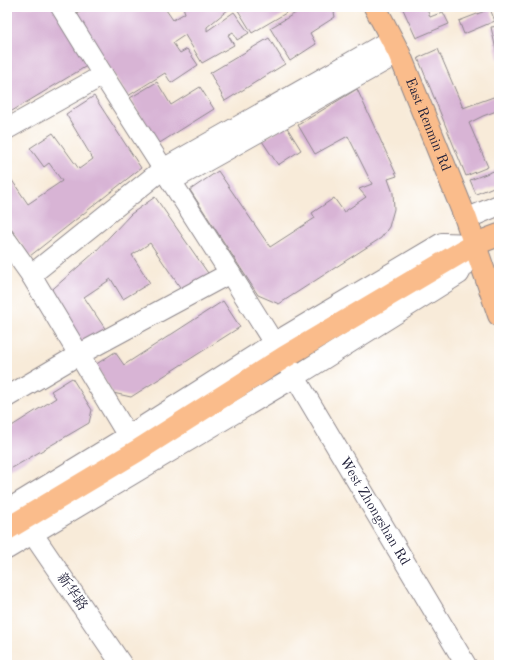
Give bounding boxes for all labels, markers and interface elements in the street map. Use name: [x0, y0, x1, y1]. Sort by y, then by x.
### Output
street label: East Renmin Rd: [403, 76, 453, 173]
street label: West Zhongshan Rd: [337, 455, 412, 568]
street label: 新华路: [54, 570, 91, 613]

